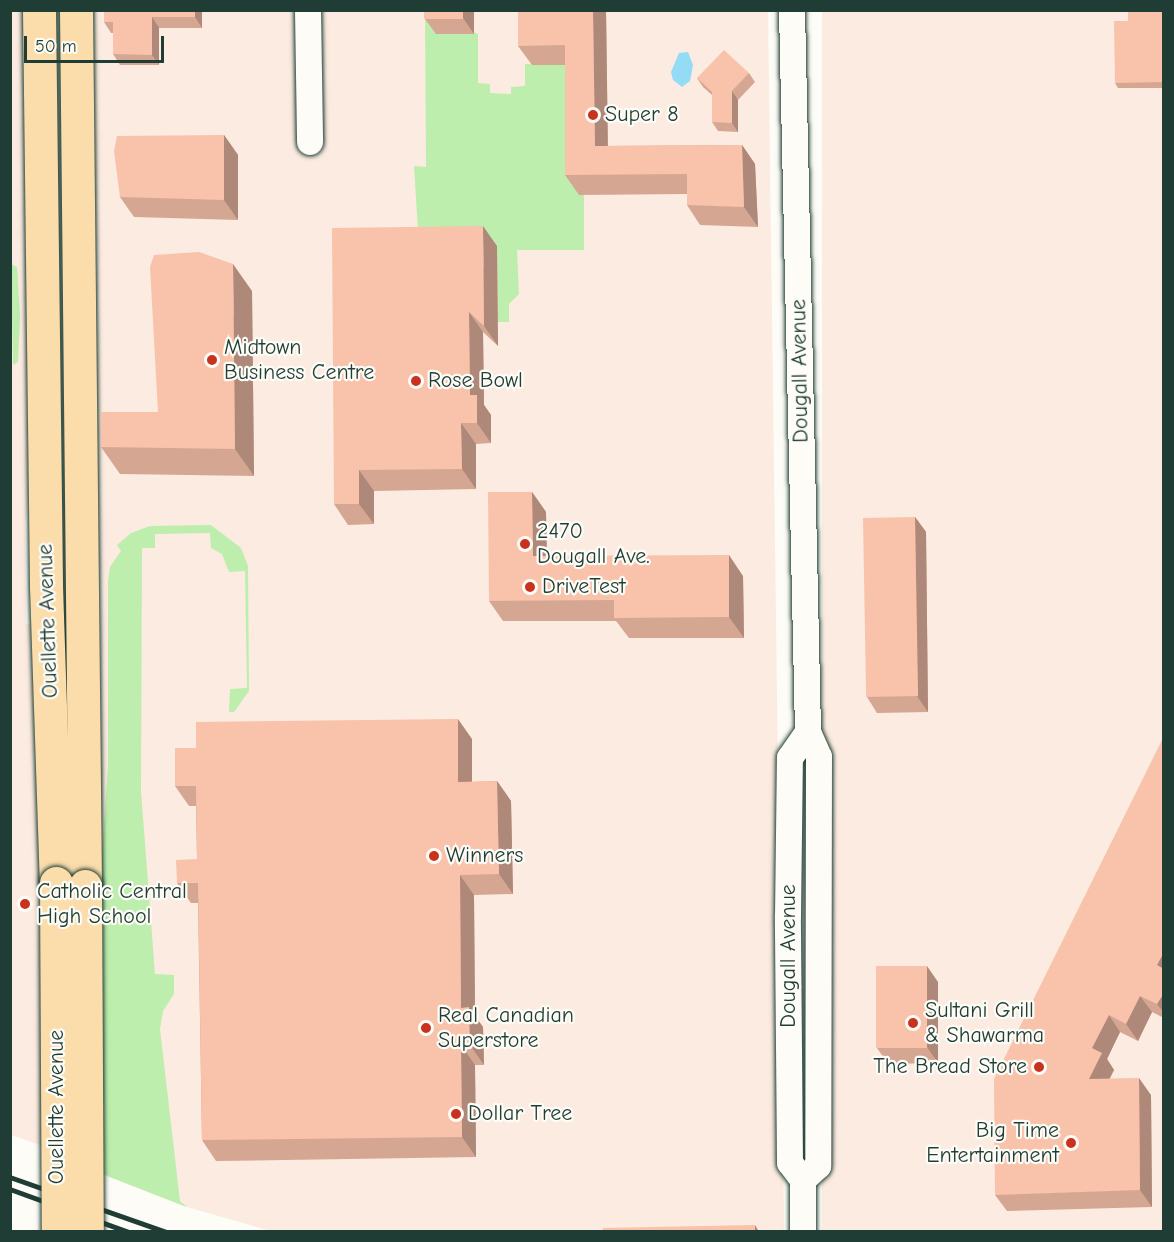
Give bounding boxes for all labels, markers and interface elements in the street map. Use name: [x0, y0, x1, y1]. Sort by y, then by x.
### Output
scale bar: [27, 24, 166, 62]
text: 50 m: [35, 36, 77, 57]
place label: Super 8: [605, 102, 679, 128]
marker: Super 8: [586, 108, 600, 122]
street label: Dougall Avenue: [786, 299, 814, 443]
place label: Midtown Business Centre: [224, 334, 374, 386]
marker: Midtown Business Centre: [205, 353, 219, 367]
place label: Rose Bowl: [428, 368, 523, 394]
marker: Rose Bowl: [409, 374, 423, 388]
place label: 2470 Dougall Ave.: [537, 518, 650, 570]
marker: 2470 Dougall Ave.: [518, 537, 532, 551]
street label: Ouellette Avenue: [32, 543, 64, 699]
place label: DriveTest: [542, 574, 626, 600]
marker: DriveTest: [523, 580, 537, 594]
place label: Winners: [446, 843, 523, 869]
marker: Winners: [427, 849, 441, 863]
place label: Catholic Central High School: [37, 878, 187, 930]
street label: Dougall Avenue: [776, 884, 802, 1028]
marker: Catholic Central High School: [18, 897, 32, 911]
place label: Sultani Grill & Shawarma: [925, 997, 1044, 1048]
place label: Real Canadian Superstore: [438, 1002, 574, 1054]
marker: Sultani Grill & Shawarma: [906, 1016, 920, 1030]
marker: Real Canadian Superstore: [419, 1021, 433, 1035]
street label: Ouellette Avenue: [44, 1030, 70, 1184]
place label: The Bread Store: [873, 1054, 1027, 1080]
marker: The Bread Store: [1032, 1060, 1046, 1074]
place label: Dollar Tree: [468, 1101, 572, 1127]
marker: Dollar Tree: [449, 1107, 463, 1121]
place label: Big Time Entertainment: [926, 1117, 1059, 1168]
marker: Big Time Entertainment: [1064, 1136, 1078, 1150]

